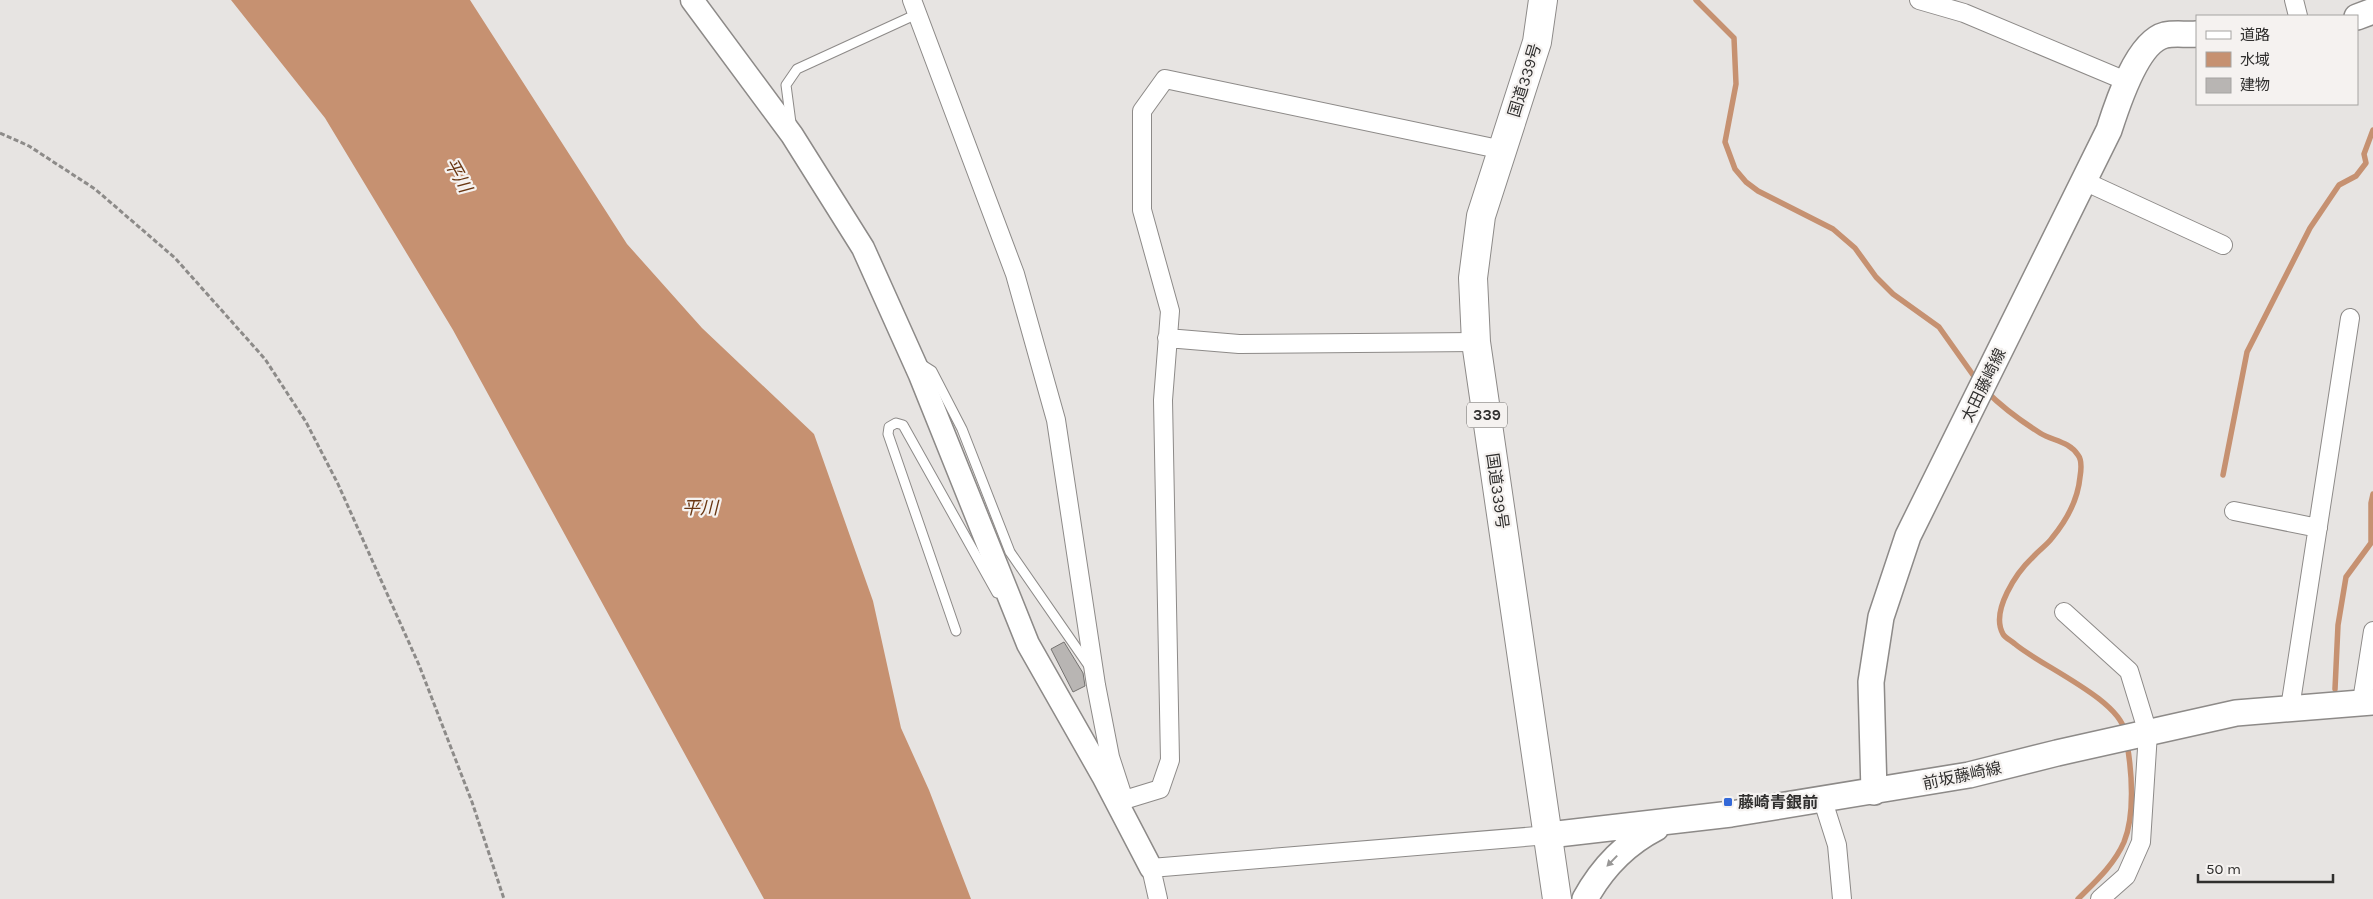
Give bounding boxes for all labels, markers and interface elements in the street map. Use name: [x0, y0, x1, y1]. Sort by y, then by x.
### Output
legend: [2196, 15, 2358, 105]
text: 道路: [2240, 26, 2270, 44]
street label: 国道339号: [1504, 41, 1545, 119]
text: 水域: [2240, 51, 2270, 69]
text: 建物: [2240, 76, 2270, 94]
water label: 平川: [440, 154, 477, 198]
street label: 太田藤崎線: [1957, 345, 2010, 425]
road number: 339: [1467, 402, 1507, 428]
street label: 国道339号: [1483, 452, 1512, 530]
water label: 平川: [682, 497, 720, 519]
street label: 前坂藤崎線: [1921, 758, 2003, 793]
place label: 藤崎青銀前: [1738, 793, 1818, 812]
marker: 藤崎青銀前: [1722, 796, 1734, 808]
scale bar: [2198, 852, 2333, 884]
one-way arrow: [1606, 855, 1618, 867]
text: 50 m: [2206, 860, 2241, 878]

